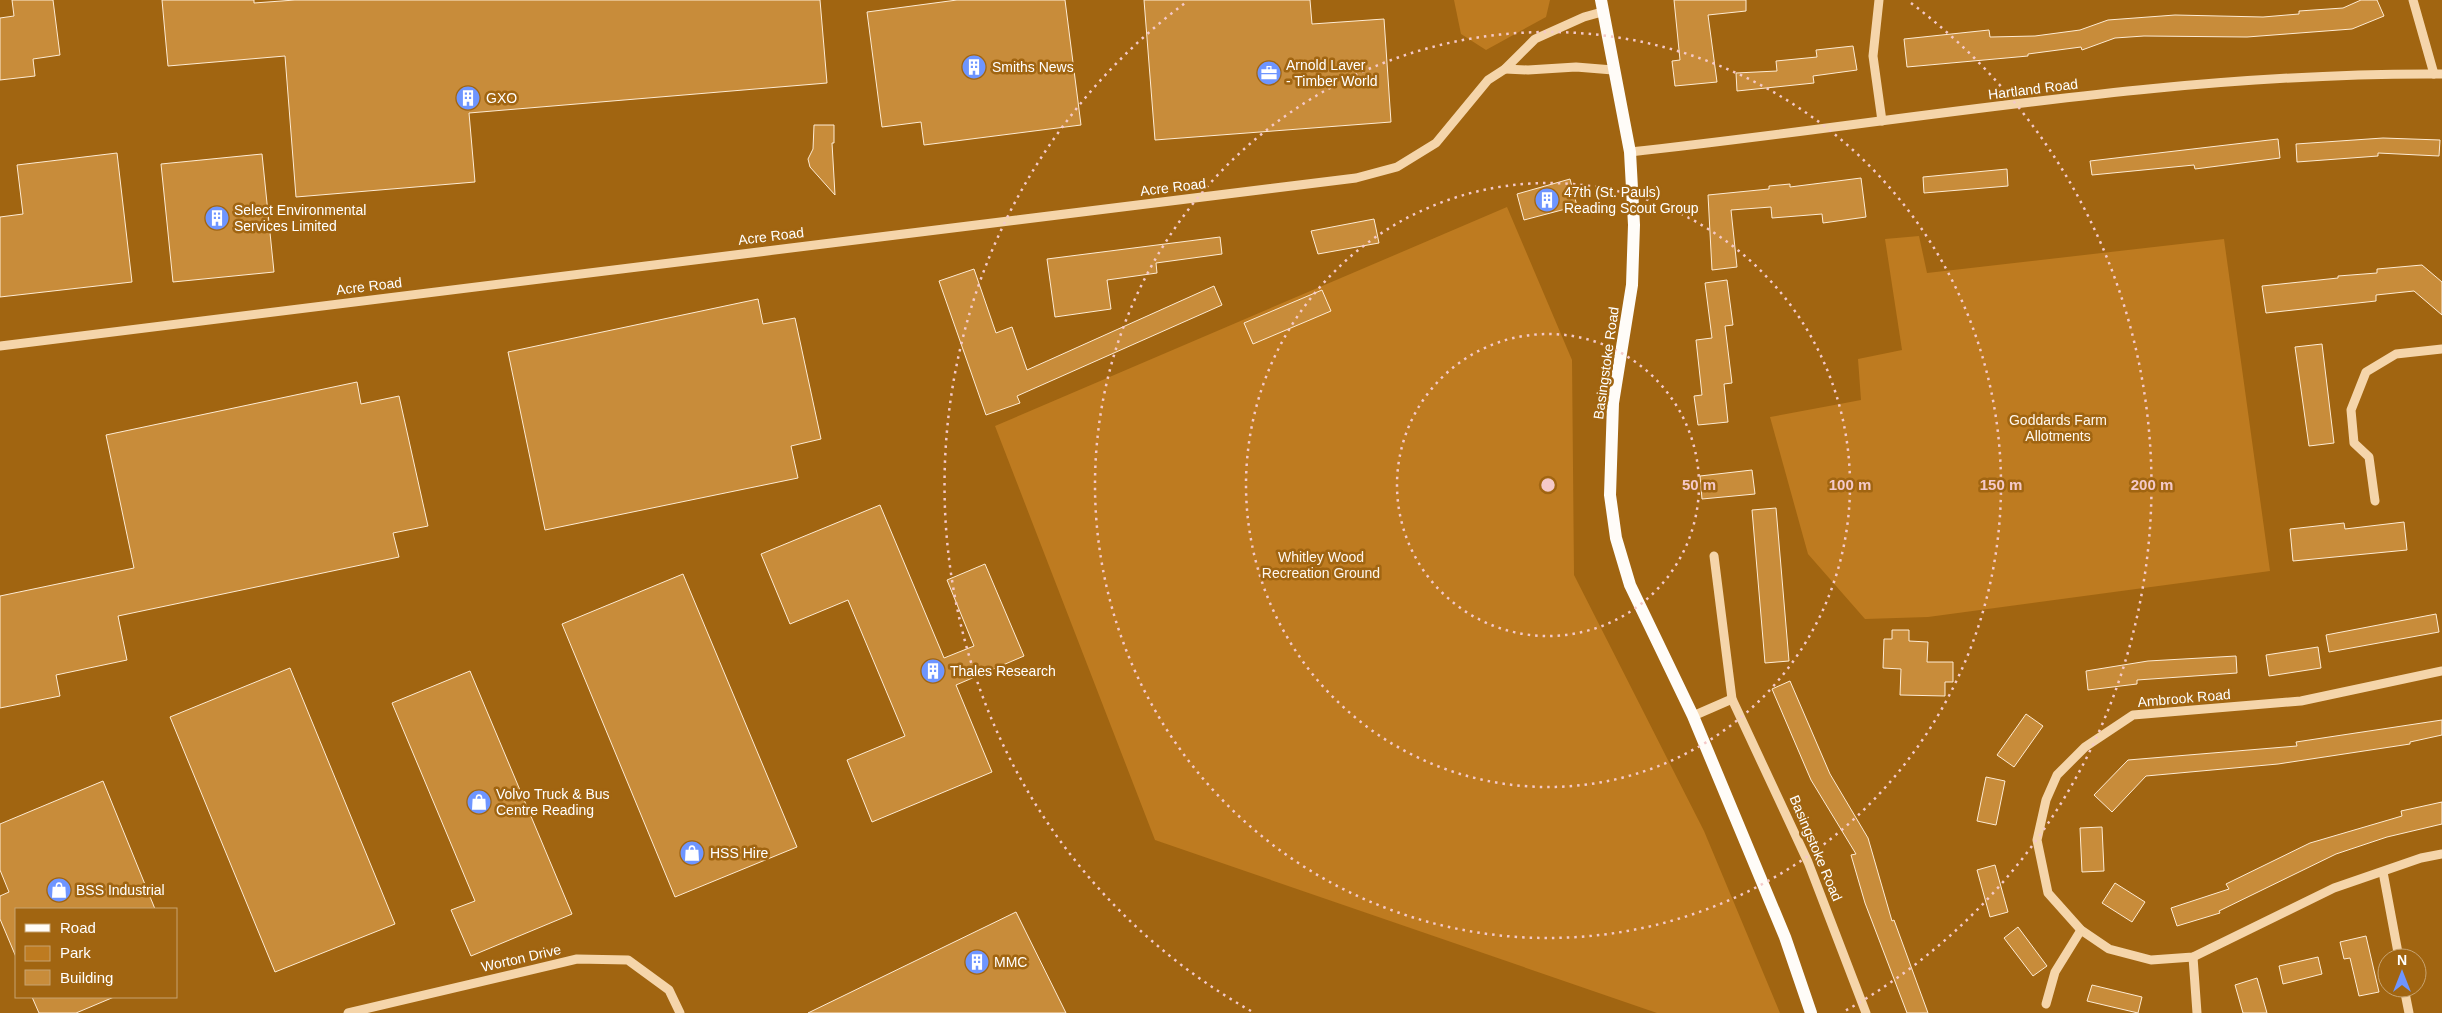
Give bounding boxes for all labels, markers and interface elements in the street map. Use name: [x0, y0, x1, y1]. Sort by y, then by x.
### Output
building icon: Smiths News: [961, 54, 987, 80]
place label: Arnold Laver - Timber World: [1286, 57, 1378, 89]
place label: Smiths News: [992, 59, 1074, 75]
office icon: Arnold Laver - Timber World: [1256, 60, 1282, 86]
street label: Hartland Road: [1987, 76, 2079, 102]
building icon: GXO: [455, 85, 481, 111]
place label: GXO: [486, 90, 517, 106]
street label: Acre Road: [1139, 175, 1207, 199]
place label: 47th (St. Pauls) Reading Scout Group: [1564, 184, 1699, 216]
building icon: 47th (St. Pauls) Reading Scout Group: [1534, 187, 1560, 213]
place label: Select Environmental Services Limited: [234, 202, 366, 234]
building icon: Select Environmental Services Limited: [204, 205, 230, 231]
street label: Acre Road: [737, 224, 805, 248]
street label: Acre Road: [335, 274, 403, 298]
street label: Basingstoke Road: [1590, 306, 1622, 420]
park label: Goddards Farm Allotments: [2009, 412, 2107, 444]
centre of rings: [1539, 476, 1557, 494]
text: 50 m: [1682, 476, 1716, 493]
text: 100 m: [1829, 476, 1871, 493]
text: 150 m: [1980, 476, 2022, 493]
text: 200 m: [2131, 476, 2173, 493]
park label: Whitley Wood Recreation Ground: [1262, 549, 1380, 581]
building icon: Thales Research: [920, 658, 946, 684]
place label: Thales Research: [950, 663, 1056, 679]
street label: Ambrook Road: [2137, 686, 2231, 710]
place label: Volvo Truck & Bus Centre Reading: [496, 786, 610, 818]
shop icon: Volvo Truck & Bus Centre Reading: [466, 789, 492, 815]
street label: Basingstoke Road: [1786, 793, 1846, 903]
shop icon: HSS Hire: [679, 840, 705, 866]
place label: HSS Hire: [710, 845, 769, 861]
shop icon: BSS Industrial: [46, 877, 72, 903]
place label: BSS Industrial: [76, 882, 165, 898]
legend: [15, 908, 178, 998]
text: Road: [60, 919, 96, 936]
street label: Worton Drive: [480, 941, 563, 975]
text: Park: [60, 944, 91, 961]
north arrow: [2377, 948, 2427, 998]
building icon: MMC: [964, 949, 990, 975]
text: N: [2397, 952, 2407, 968]
place label: MMC: [994, 954, 1027, 970]
text: Building: [60, 969, 113, 986]

